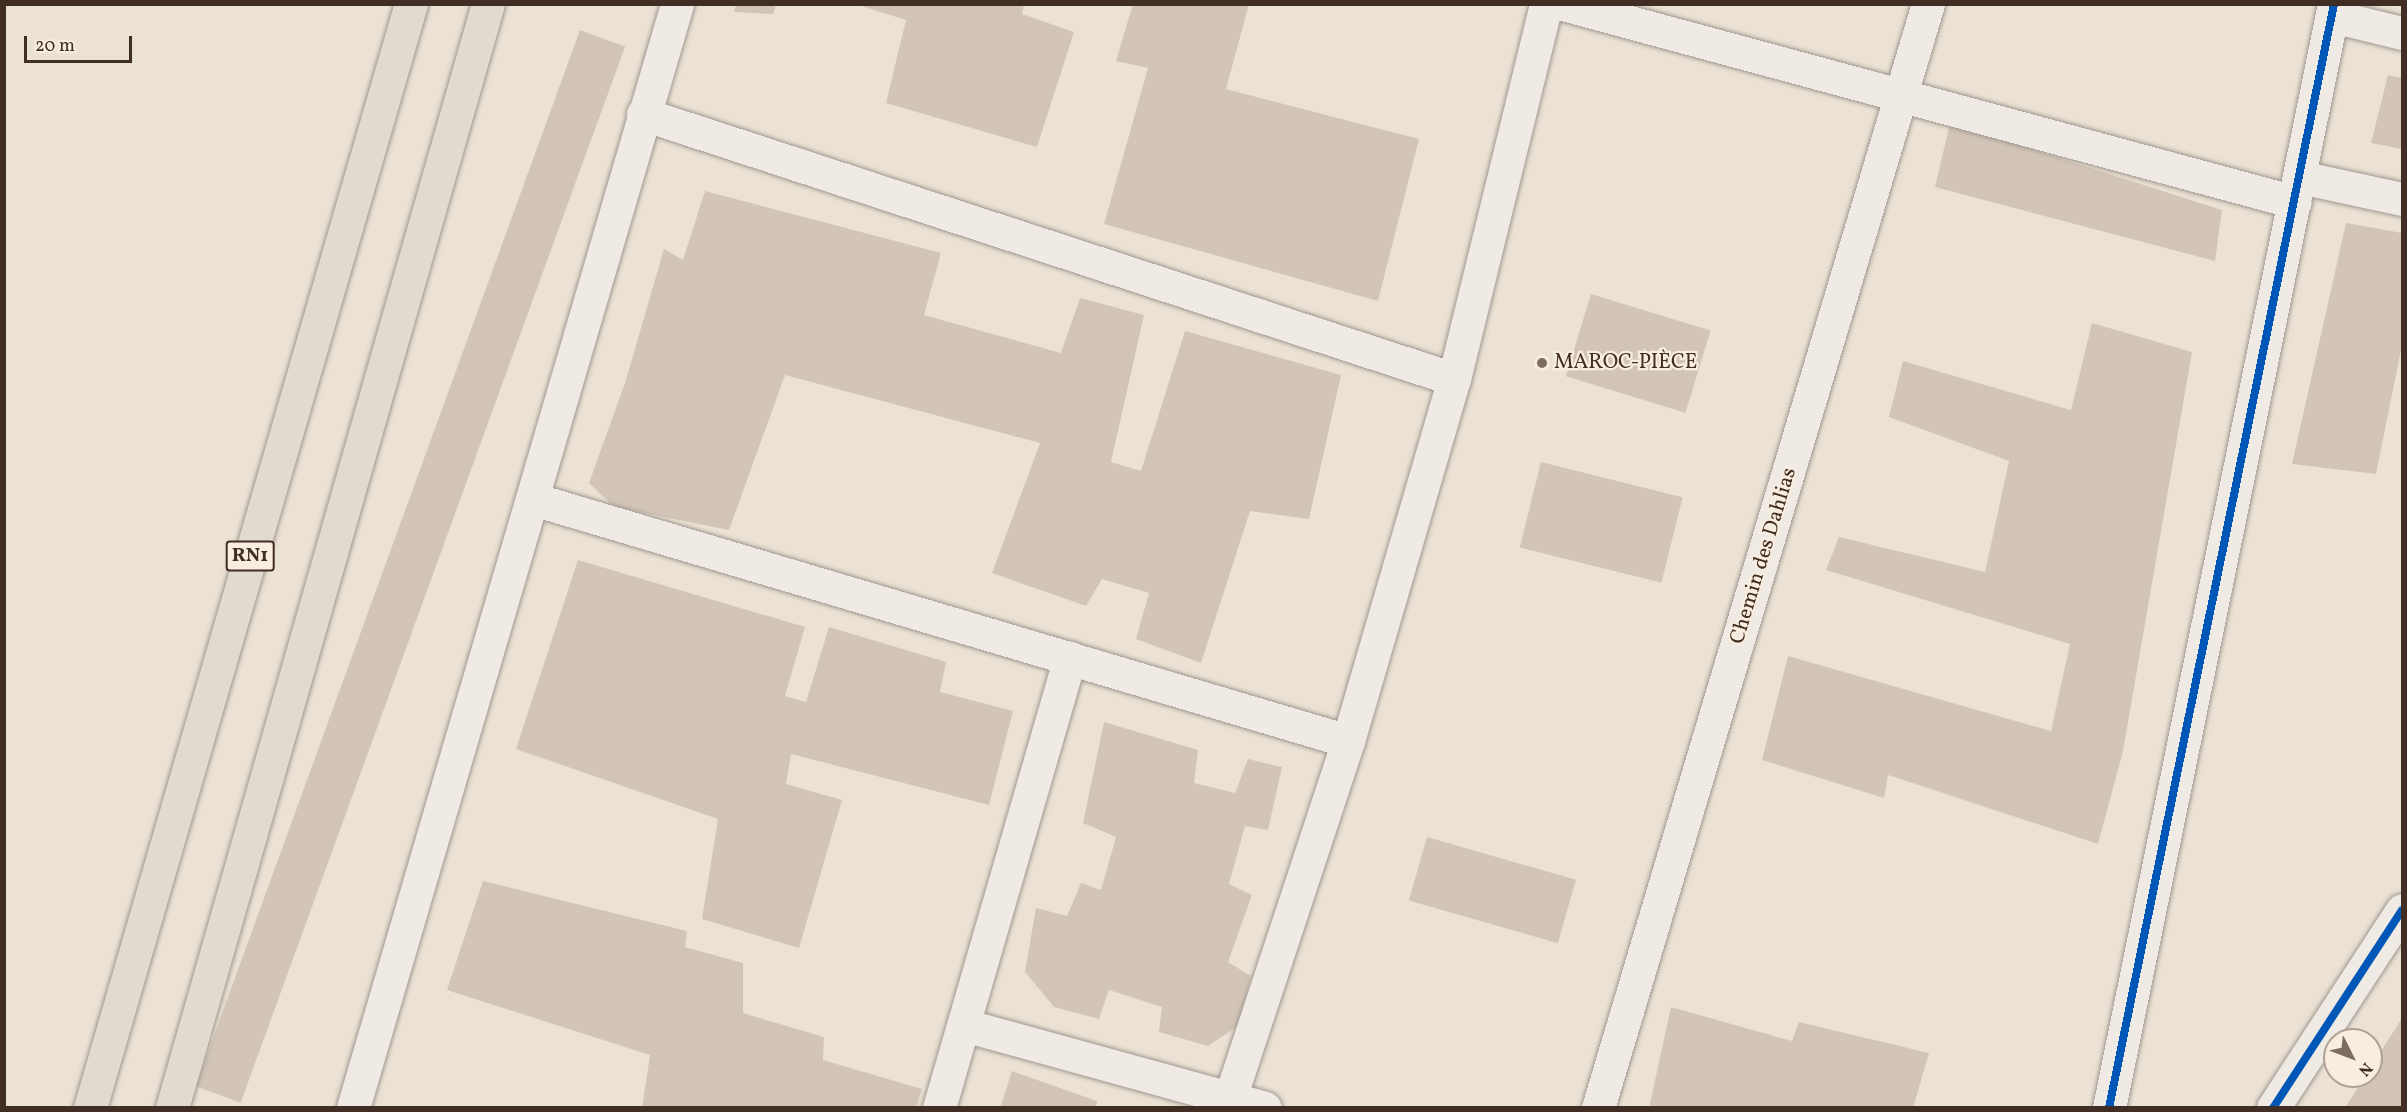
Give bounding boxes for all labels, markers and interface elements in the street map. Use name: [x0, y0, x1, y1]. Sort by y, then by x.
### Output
scale bar: [27, 24, 135, 62]
text: 20 m: [35, 34, 75, 59]
place label: MAROC-PIÈCE: [1554, 350, 1697, 376]
marker: MAROC-PIÈCE: [1535, 356, 1549, 370]
street label: Chemin des Dahlias: [1725, 465, 1803, 647]
road number: RN1: [224, 539, 276, 573]
north arrow: [2323, 1028, 2383, 1088]
text: N: [2353, 1057, 2377, 1080]

